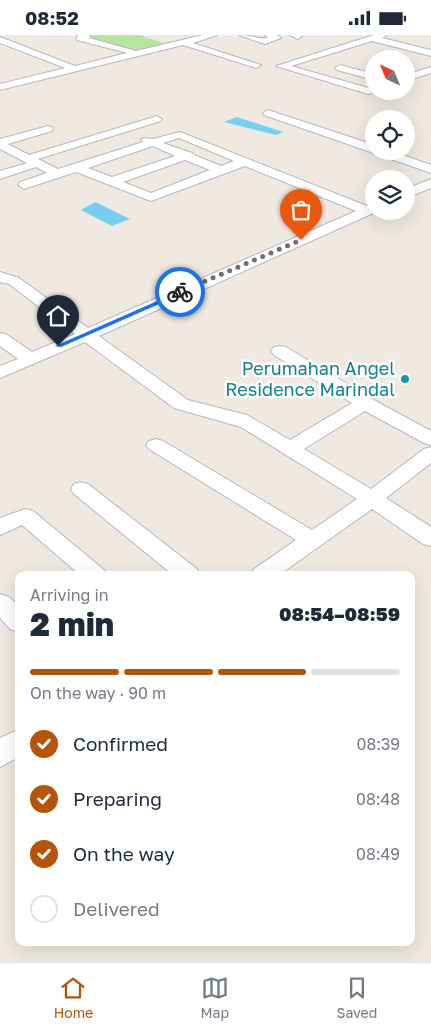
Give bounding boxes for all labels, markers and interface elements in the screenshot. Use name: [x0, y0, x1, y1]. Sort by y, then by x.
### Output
text: 08:52: [25, 6, 79, 29]
north arrow: [365, 50, 415, 100]
map controls: [365, 50, 415, 220]
button: locate: [365, 110, 415, 160]
button: layers: [365, 170, 415, 220]
pin: [280, 189, 322, 240]
icon: bag: [287, 196, 315, 224]
courier: [155, 267, 205, 317]
icon: bike: [166, 278, 194, 306]
pin: [37, 295, 79, 346]
icon: home: [44, 302, 72, 330]
place label: Perumahan Angel Residence Marindal: [225, 357, 395, 400]
marker: Perumahan Angel Residence Marindal: [399, 373, 411, 385]
text: Arriving in: [30, 585, 109, 605]
text: 08:54–08:59: [279, 602, 400, 625]
text: 2 min: [30, 605, 114, 643]
text: On the way · 90 m: [30, 683, 166, 703]
icon: check: [30, 730, 58, 758]
text: Confirmed: [73, 732, 168, 755]
text: 08:39: [356, 734, 400, 754]
icon: check: [30, 785, 58, 813]
text: Preparing: [73, 787, 162, 810]
text: 08:48: [356, 789, 400, 809]
icon: check: [30, 840, 58, 868]
text: On the way: [73, 842, 175, 865]
text: 08:49: [356, 844, 400, 864]
text: Delivered: [73, 897, 160, 920]
tab: Home: [54, 974, 93, 1021]
tab: Map: [201, 974, 229, 1021]
tab: Saved: [336, 974, 377, 1021]

